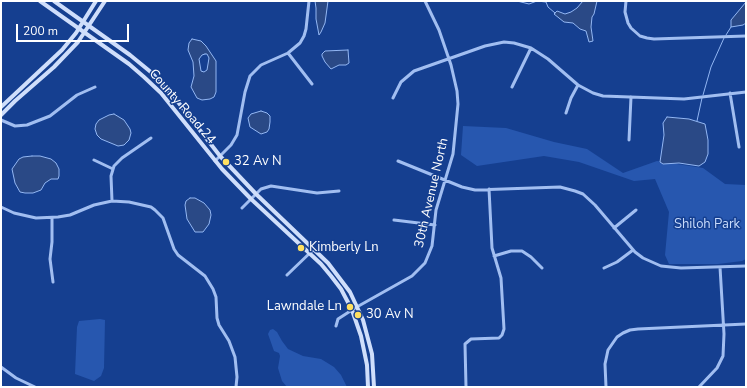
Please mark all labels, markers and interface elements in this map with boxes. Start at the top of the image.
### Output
scale bar [18,16,131,42]
text: 200 m [23,23,58,39]
street label: County Road 24 [145,66,219,148]
street label: 30th Avenue North [412,137,452,249]
place label: 32 Av N [234,154,282,170]
marker: 32 Av N [221,157,231,167]
park label: Shiloh Park [674,217,740,233]
place label: Kimberly Ln [309,240,379,256]
marker: Kimberly Ln [296,243,306,253]
place label: Lawndale Ln [267,299,342,315]
marker: Lawndale Ln [345,302,355,312]
place label: 30 Av N [366,307,414,323]
marker: 30 Av N [353,310,363,320]

